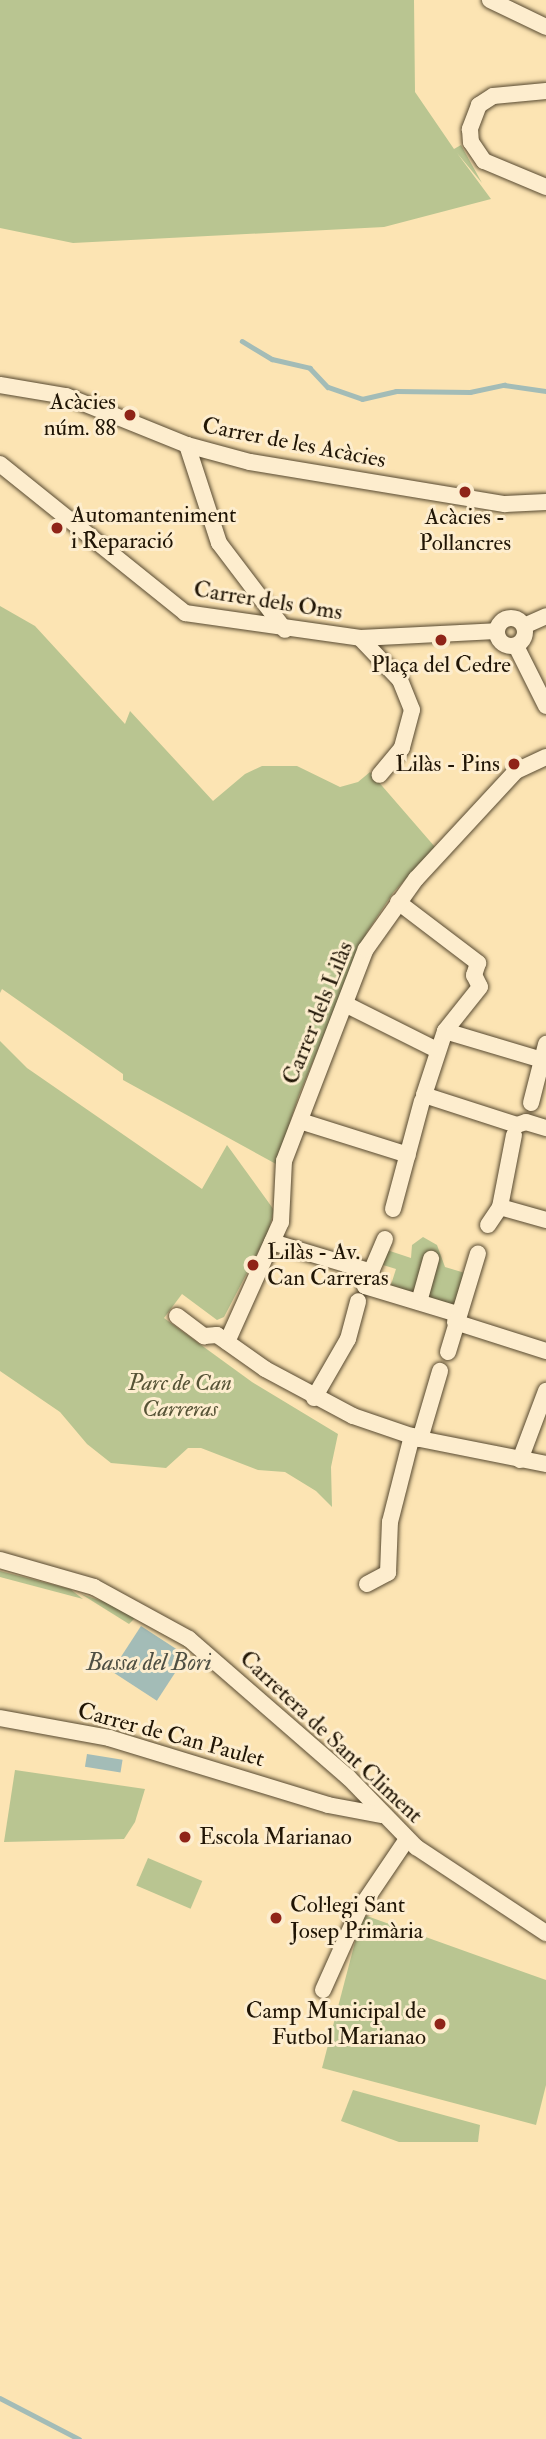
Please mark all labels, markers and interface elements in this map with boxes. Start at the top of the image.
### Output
place label: Acàcies núm. 88 [44,388,116,442]
marker: Acàcies núm. 88 [122,407,138,423]
street label: Carrer de les Acàcies [200,412,388,474]
marker: Acàcies - Pollancres [457,484,473,500]
place label: Automanteniment i Reparació [71,501,236,555]
place label: Acàcies - Pollancres [419,503,511,557]
marker: Automanteniment i Reparació [49,520,65,536]
street label: Carrer dels Oms [192,576,344,626]
marker: Plaça del Cedre [433,632,449,648]
place label: Plaça del Cedre [371,651,511,679]
place label: Lilàs - Pins [395,750,500,778]
marker: Lilàs - Pins [506,756,522,772]
street label: Carrer dels Lilàs [277,937,359,1089]
place label: Lilàs - Av. Can Carreras [267,1238,389,1292]
marker: Lilàs - Av. Can Carreras [245,1257,261,1273]
park label: Parc de Can Carreras [128,1369,232,1423]
street label: Carretera de Sant Climent [234,1645,428,1829]
water label: Bassa del Bori [86,1649,212,1677]
street label: Carrer de Can Paulet [75,1697,267,1773]
place label: Escola Marianao [199,1823,352,1851]
marker: Escola Marianao [177,1829,193,1845]
place label: Col·legi Sant Josep Primària [290,1891,423,1945]
marker: Col·legi Sant Josep Primària [268,1910,284,1926]
place label: Camp Municipal de Futbol Marianao [246,1997,426,2051]
marker: Camp Municipal de Futbol Marianao [432,2016,448,2032]

